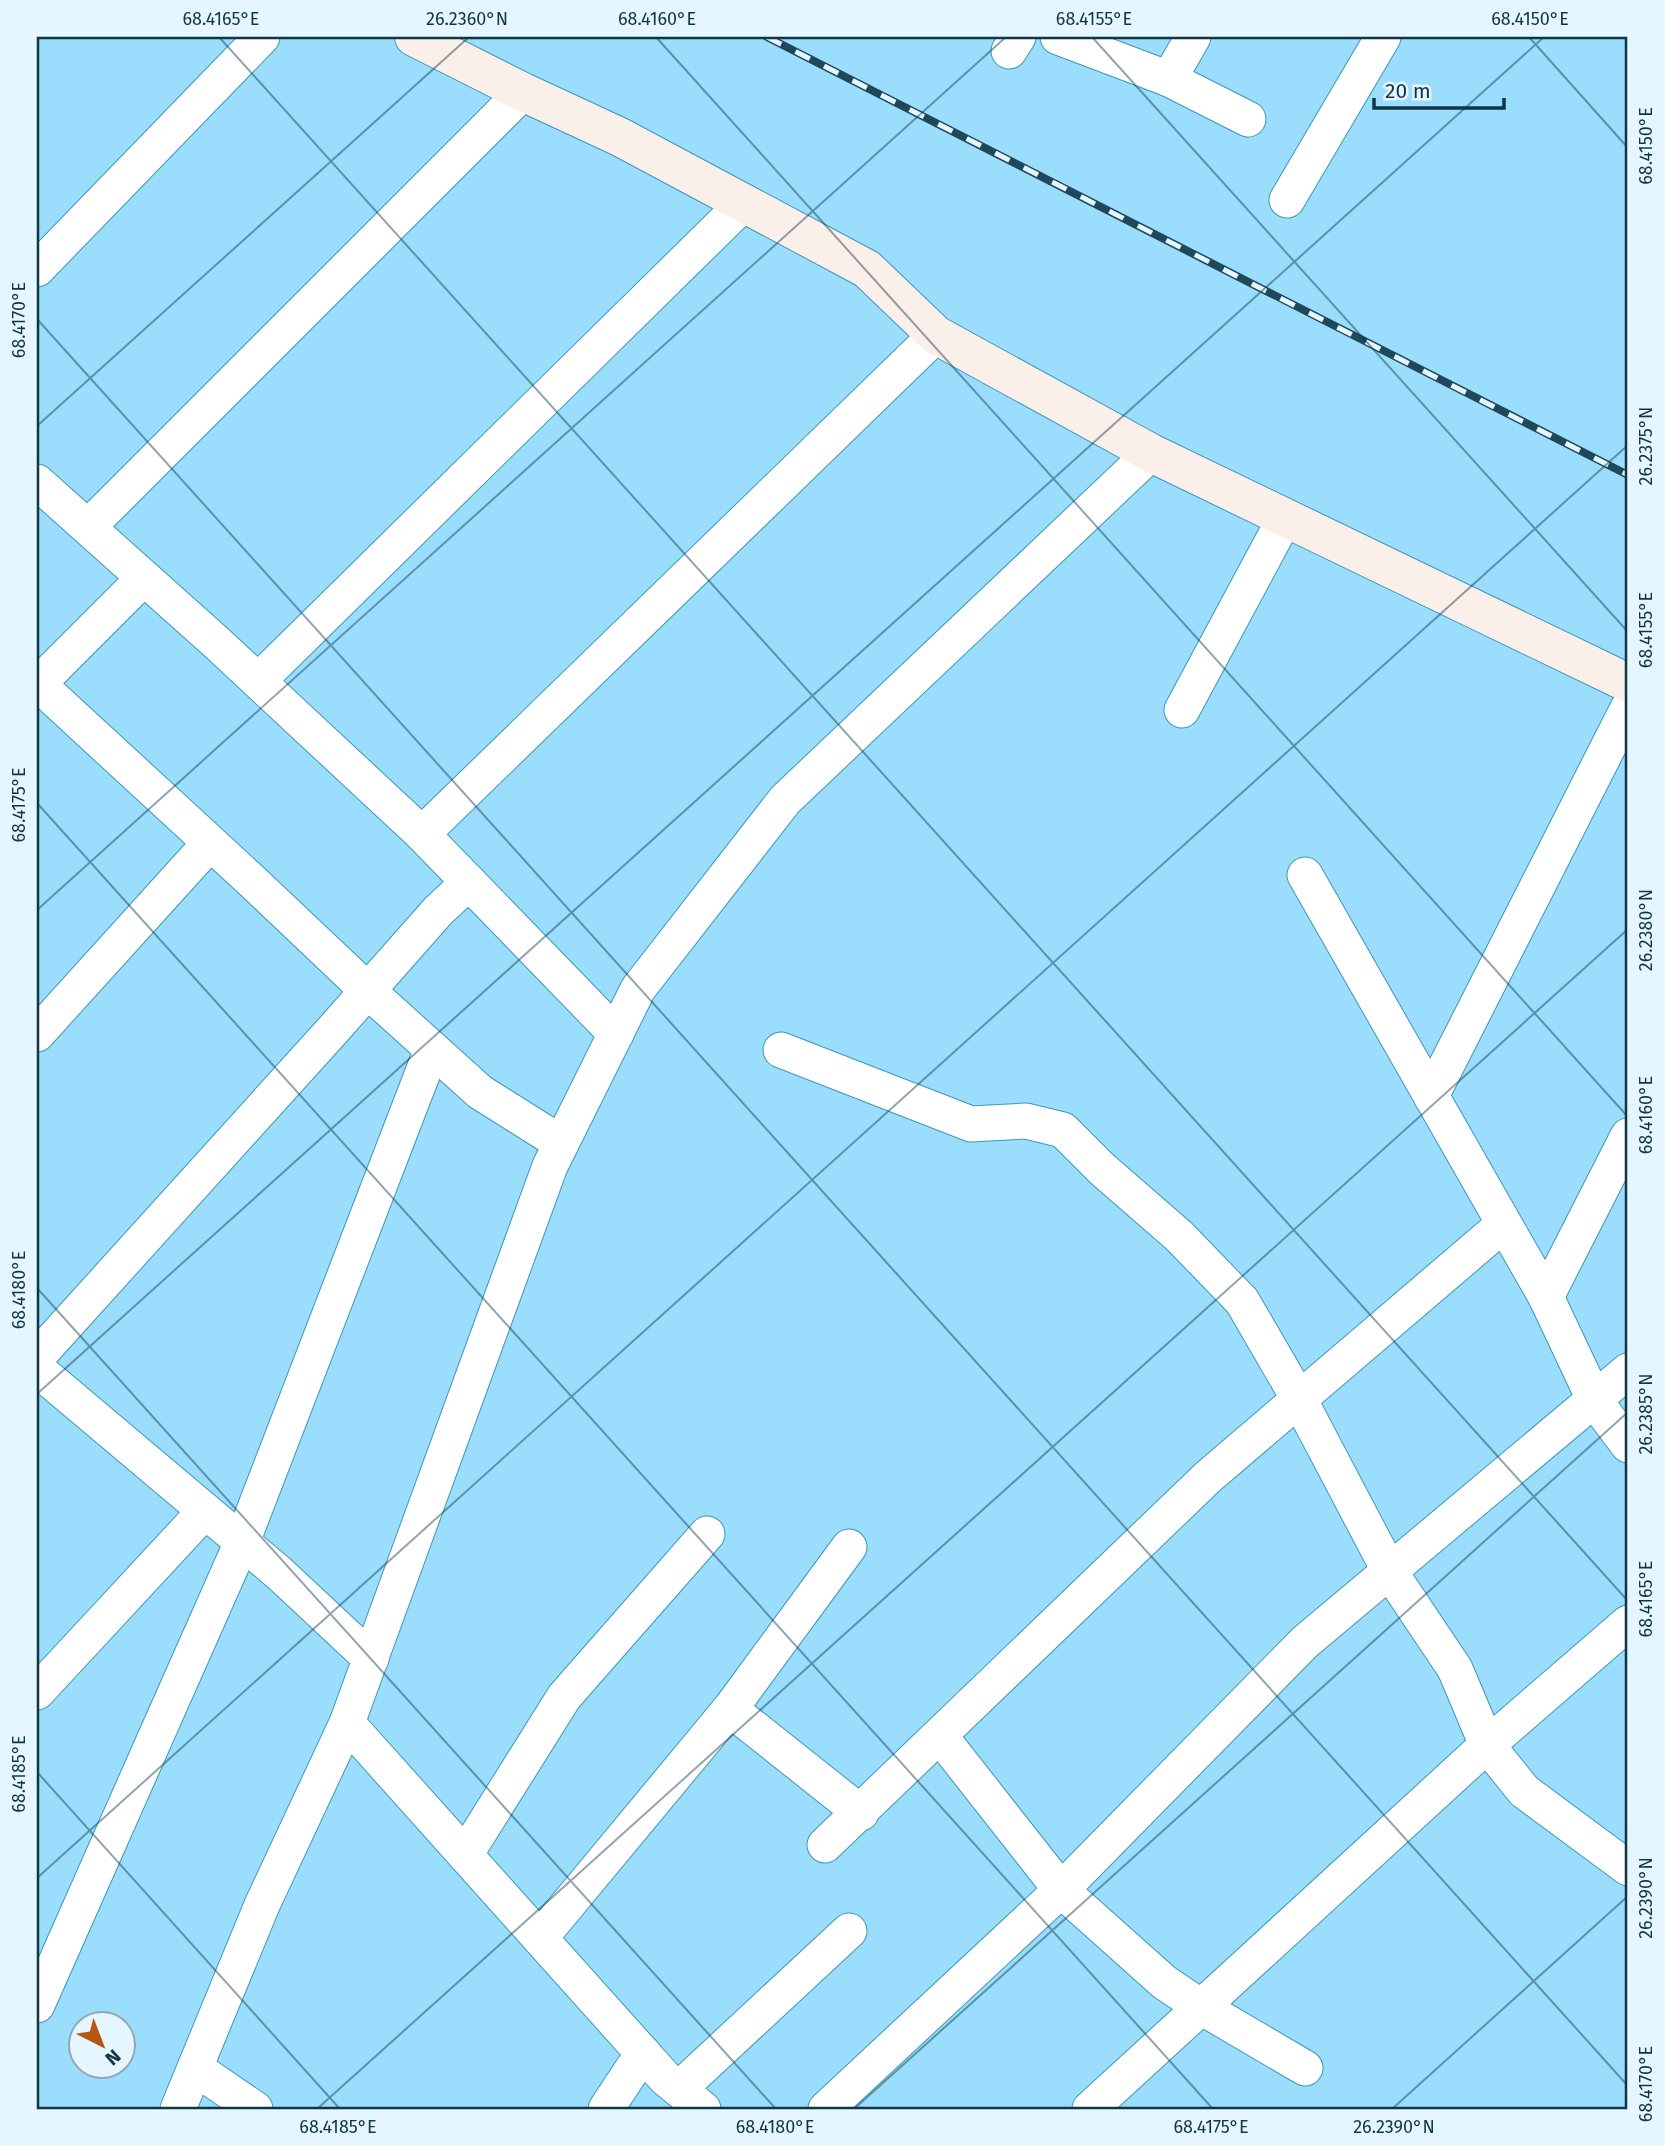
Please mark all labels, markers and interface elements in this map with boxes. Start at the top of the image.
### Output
text: 68.4165°E [183,8,259,30]
text: 26.2360°N [426,8,508,30]
text: 68.4160°E [618,8,696,30]
text: 68.4155°E [1056,8,1132,30]
text: 68.4150°E [1491,8,1569,30]
scale bar [1374,66,1504,110]
text: 20 m [1385,78,1431,104]
text: 68.4150°E [1635,107,1657,185]
text: 68.4170°E [8,282,30,358]
text: 26.2375°N [1635,407,1657,485]
text: 68.4155°E [1635,592,1657,668]
text: 68.4175°E [8,767,30,843]
text: 26.2380°N [1635,889,1657,971]
text: 68.4160°E [1635,1076,1657,1154]
text: 68.4180°E [8,1251,30,1329]
text: 26.2385°N [1635,1373,1657,1455]
text: 68.4165°E [1635,1561,1657,1637]
text: 68.4185°E [8,1735,30,1813]
text: 26.2390°N [1635,1857,1657,1939]
north arrow [66,2010,136,2080]
text: N [101,2044,125,2070]
text: 68.4170°E [1635,2046,1657,2122]
text: 68.4185°E [299,2116,377,2138]
text: 68.4180°E [736,2116,814,2138]
text: 68.4175°E [1173,2116,1249,2138]
text: 26.2390°N [1353,2116,1435,2138]

